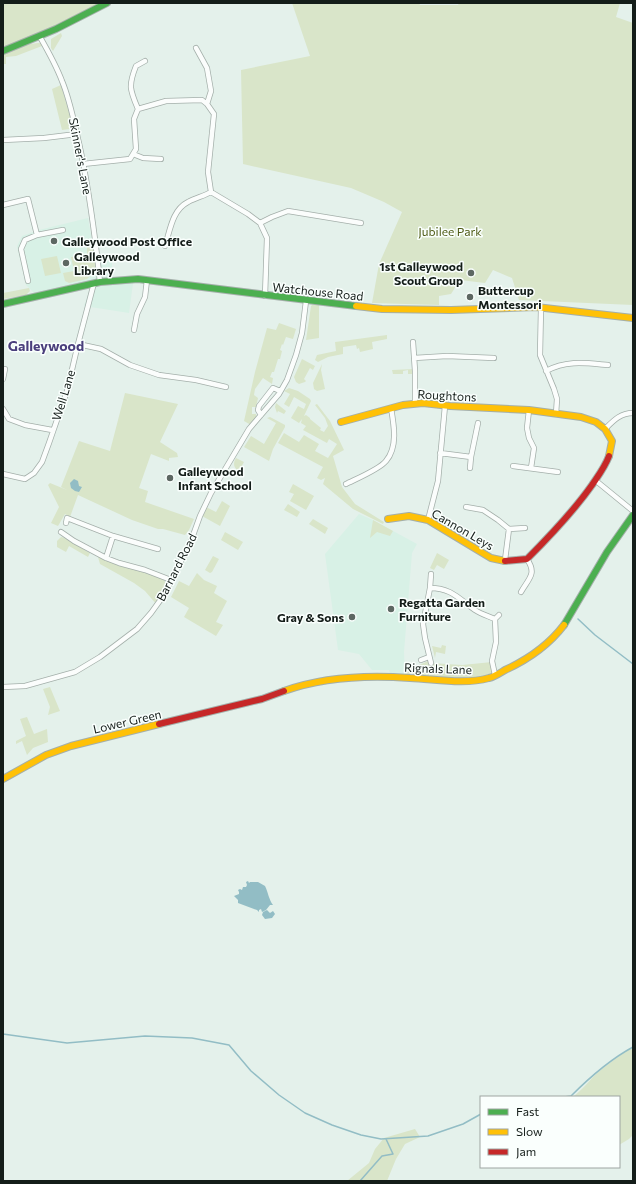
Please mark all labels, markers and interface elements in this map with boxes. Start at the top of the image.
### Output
street label: Skinner's Lane [67,116,95,196]
park label: Jubilee Park [418,224,482,239]
place label: Galleywood Post Office [62,234,192,248]
marker: Galleywood Post Office [49,236,59,246]
place label: Galleywood Library [74,249,139,277]
marker: Galleywood Library [61,258,71,268]
place label: 1st Galleywood Scout Group [379,259,463,287]
marker: 1st Galleywood Scout Group [466,268,476,278]
street label: Watchouse Road [272,279,364,303]
place label: Buttercup Montessori [478,283,542,311]
marker: Buttercup Montessori [465,292,475,302]
district label: Galleywood [8,337,84,354]
street label: Well Lane [49,368,77,422]
street label: Roughtons [417,386,477,404]
place label: Galleywood Infant School [178,464,252,492]
marker: Galleywood Infant School [165,473,175,483]
street label: Cannon Leys [430,506,496,552]
street label: Barnard Road [153,531,199,603]
place label: Regatta Garden Furniture [399,595,485,623]
marker: Regatta Garden Furniture [386,604,396,614]
place label: Gray & Sons [277,610,344,624]
marker: Gray & Sons [347,612,357,622]
street label: Rignals Lane [404,660,472,676]
street label: Lower Green [92,706,162,736]
legend [480,1096,620,1168]
text: Fast [516,1104,539,1118]
text: Slow [516,1124,543,1138]
text: Jam [516,1144,536,1159]

